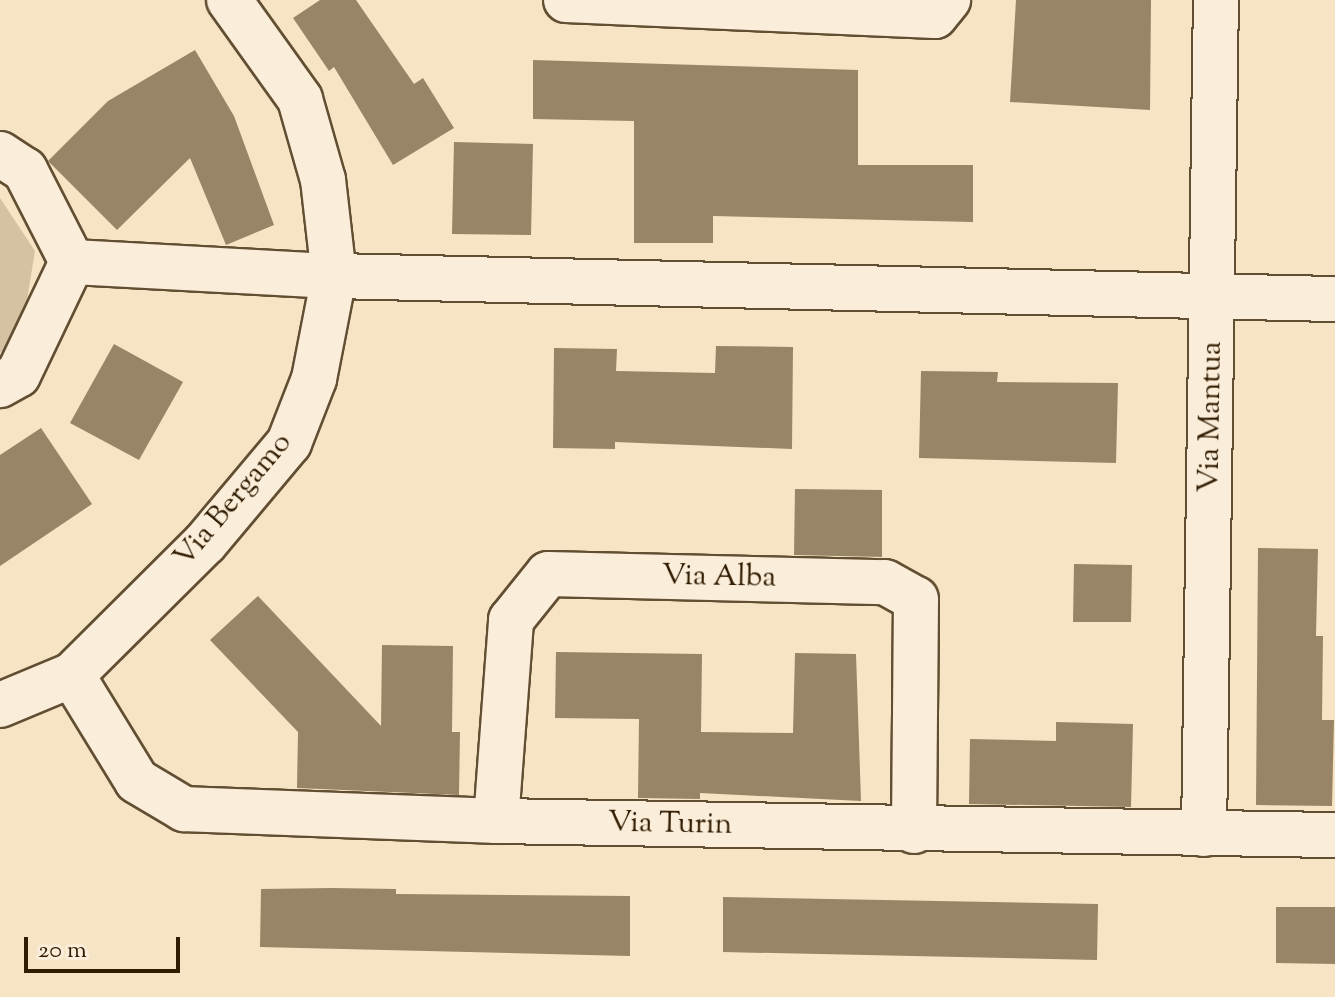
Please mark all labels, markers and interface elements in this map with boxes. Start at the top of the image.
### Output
street label: Via Mantua [1193,341,1231,493]
street label: Via Bergamo [167,426,301,576]
street label: Via Alba [662,559,776,597]
street label: Via Turin [607,806,733,844]
scale bar [28,921,184,971]
text: 20 m [38,934,87,968]

